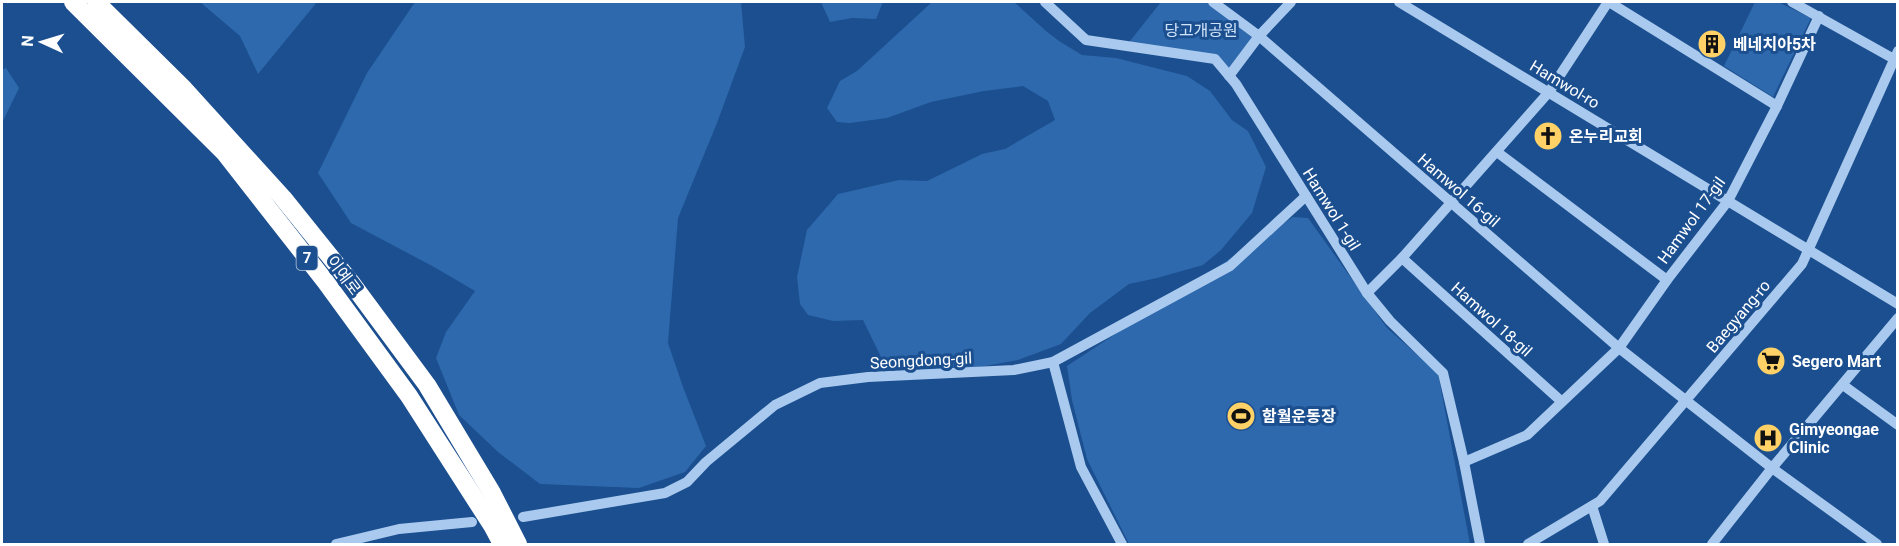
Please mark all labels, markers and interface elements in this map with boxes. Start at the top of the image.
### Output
north arrow [12,12,72,72]
park label: 당고개공원 [1164,21,1238,40]
building icon: 베네치아5차 [1696,28,1728,60]
text: N [18,35,37,47]
place label: 베네치아5차 [1733,35,1816,54]
street label: Hamwol-ro [1526,56,1603,113]
church icon: 온누리교회 [1532,120,1564,152]
place label: 온누리교회 [1569,127,1643,146]
street label: Hamwol 16-gil [1414,150,1504,231]
street label: Hamwol 1-gil [1299,165,1364,254]
street label: Hamwol 17-gil [1654,173,1729,267]
road number: 7 [296,246,318,270]
street label: 이예로 [323,252,365,299]
street label: Baegyang-ro [1703,276,1774,356]
street label: Hamwol 18-gil [1447,278,1536,361]
supermarket icon: Segero Mart [1755,345,1787,377]
street label: Seongdong-gil [870,348,973,373]
place label: Segero Mart [1792,352,1882,371]
sports icon: 함월운동장 [1225,400,1257,432]
place label: 함월운동장 [1262,407,1336,426]
place label: Gimyeongae Clinic [1789,420,1879,457]
hospital icon: Gimyeongae Clinic [1752,422,1784,454]

